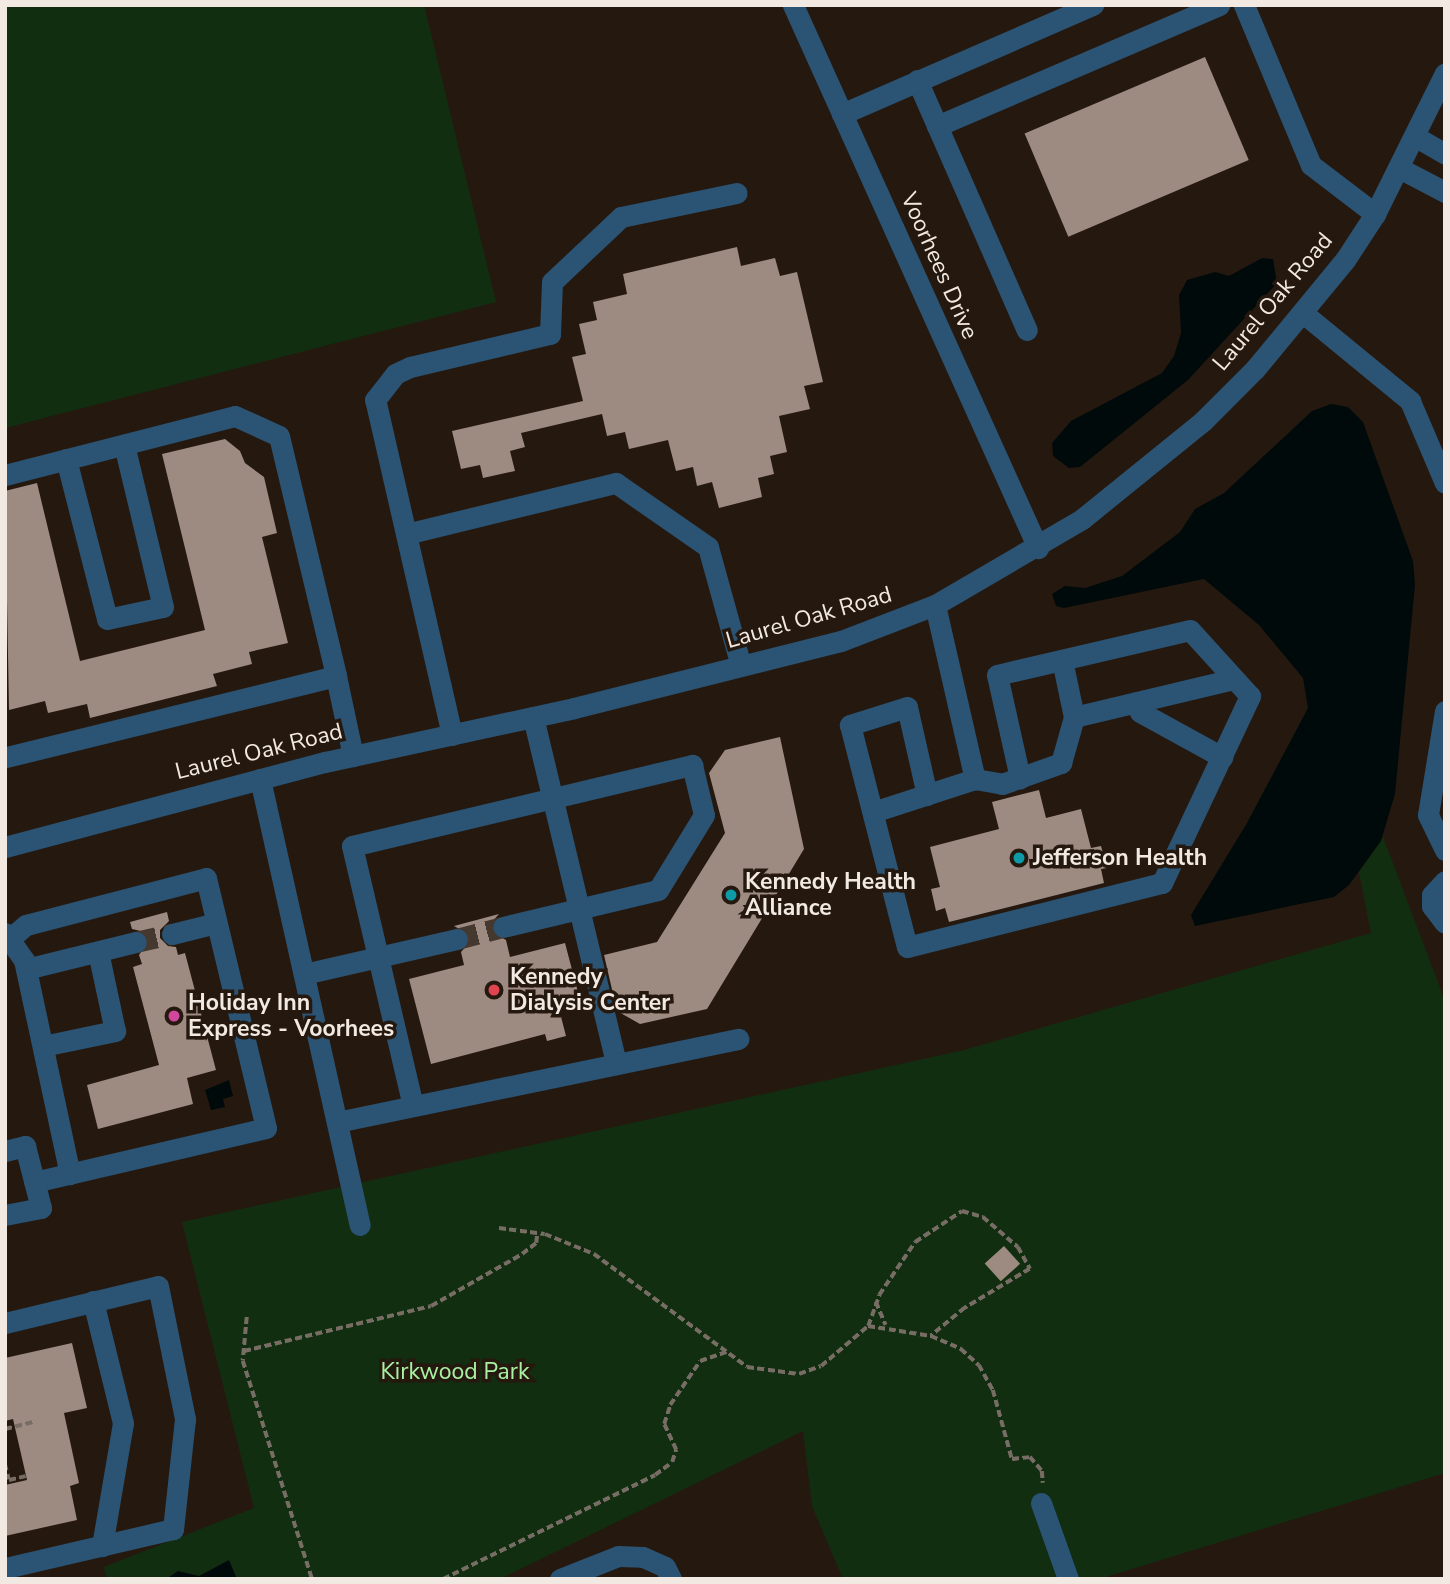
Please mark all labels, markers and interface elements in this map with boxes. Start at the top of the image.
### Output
street label: Voorhees Drive [894,189,984,343]
street label: Laurel Oak Road [1207,227,1339,377]
street label: Laurel Oak Road [723,581,895,655]
street label: Laurel Oak Road [173,718,345,786]
place label: Jefferson Health [1033,844,1207,872]
marker: Jefferson Health [1011,850,1027,866]
place label: Kennedy Health Alliance [745,868,916,922]
marker: Kennedy Health Alliance [723,887,739,903]
place label: Kennedy Dialysis Center [510,963,670,1017]
marker: Kennedy Dialysis Center [484,980,504,1000]
place label: Holiday Inn Express - Voorhees [188,989,394,1043]
marker: Holiday Inn Express - Voorhees [166,1008,182,1024]
park label: Kirkwood Park [380,1358,530,1386]

